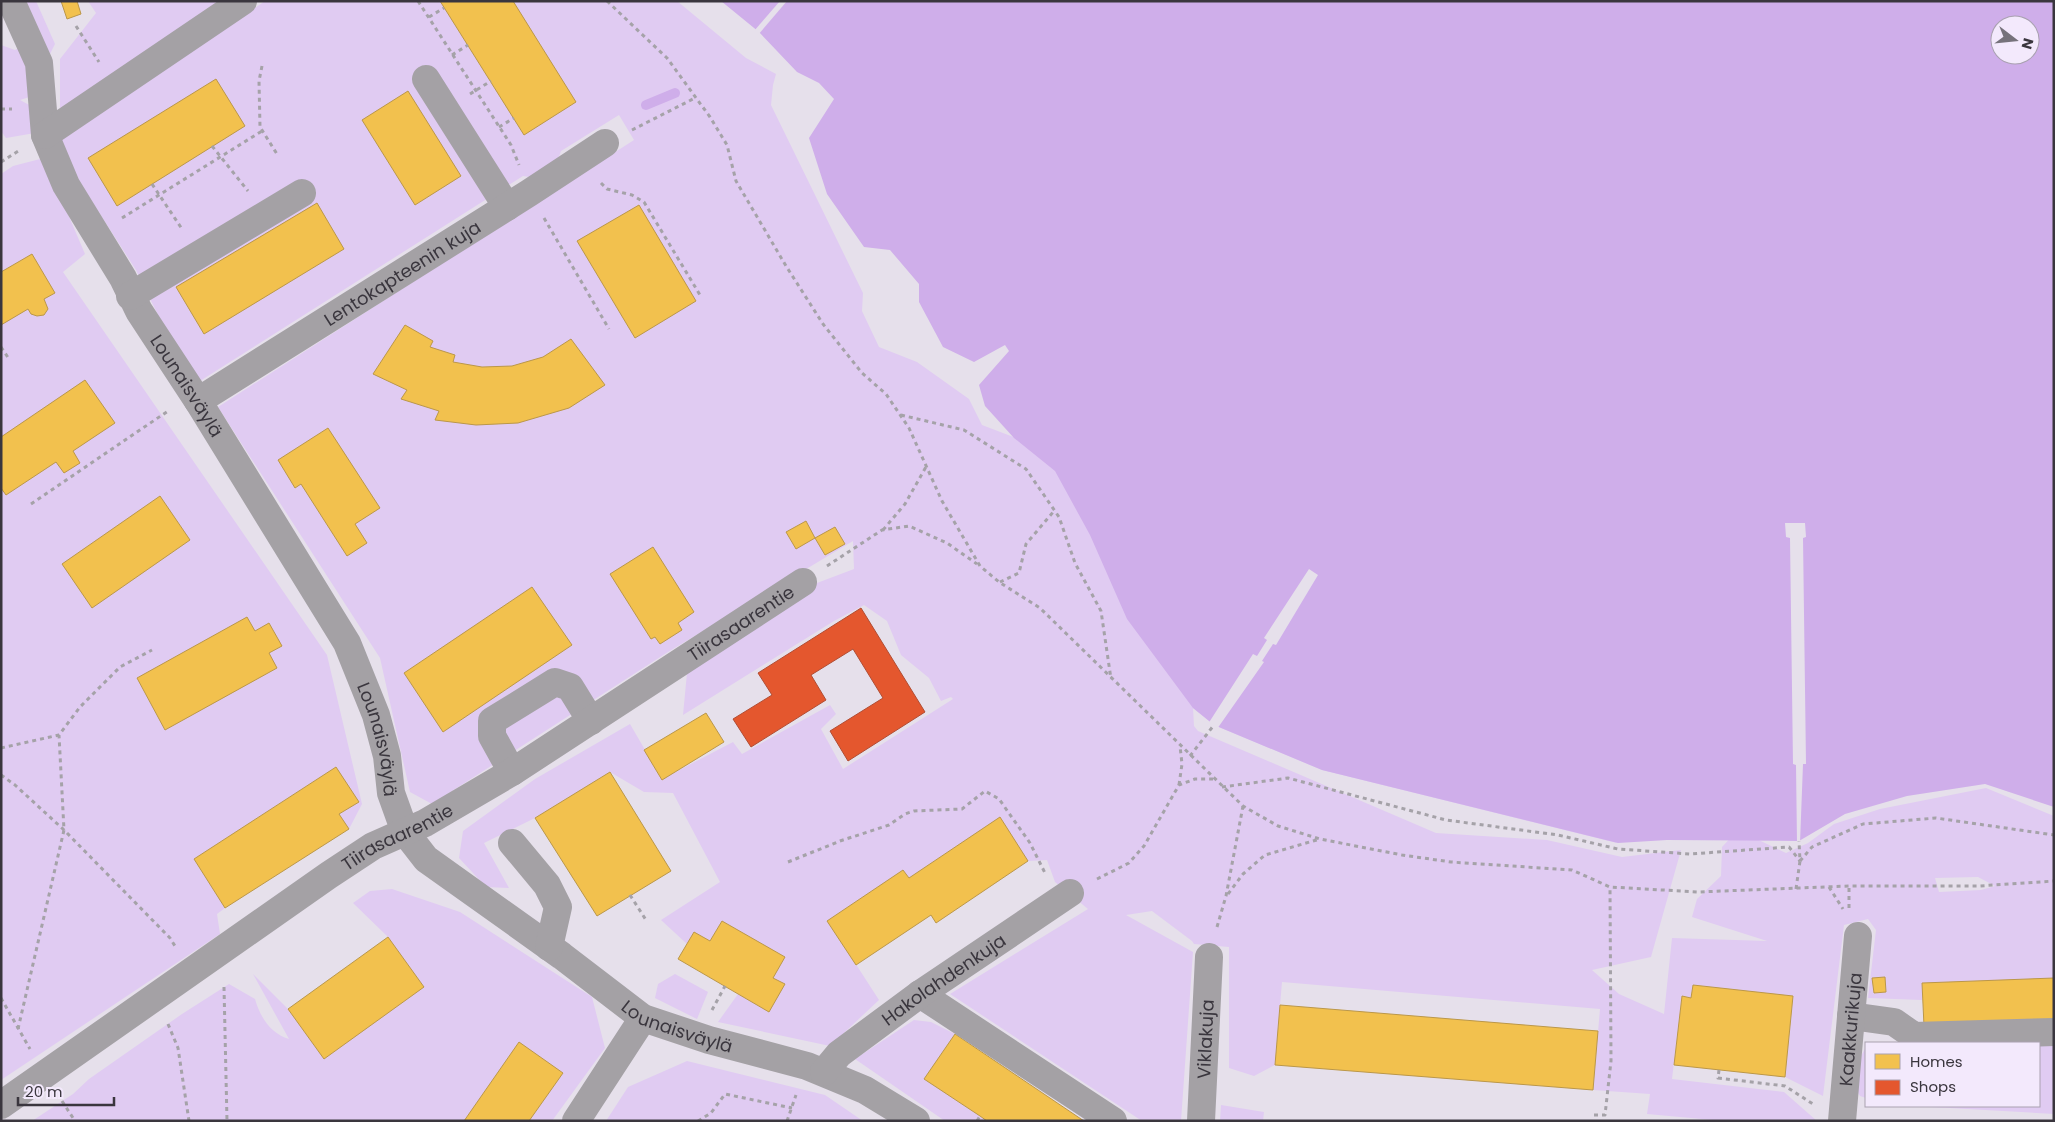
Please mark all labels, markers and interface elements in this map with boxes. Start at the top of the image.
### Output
north arrow [1990,15,2040,65]
text: N [2016,36,2039,51]
street label: Lentokapteenin kuja [319,214,485,331]
street label: Lounaisväylä [145,329,230,441]
street label: Tiirasaarentie [682,579,799,667]
street label: Lounaisväylä [352,678,404,798]
street label: Tiirasaarentie [336,797,457,876]
street label: Hakolahdenkuja [876,927,1011,1031]
street label: Kaakkurikuja [1833,972,1867,1087]
street label: Lounaisväylä [617,994,735,1058]
street label: Viklakuja [1191,999,1219,1080]
legend [1865,1042,2040,1107]
text: Homes [1910,1051,1963,1072]
scale bar [18,1074,114,1106]
text: Shops [1910,1076,1956,1097]
text: 20 m [25,1081,63,1102]

